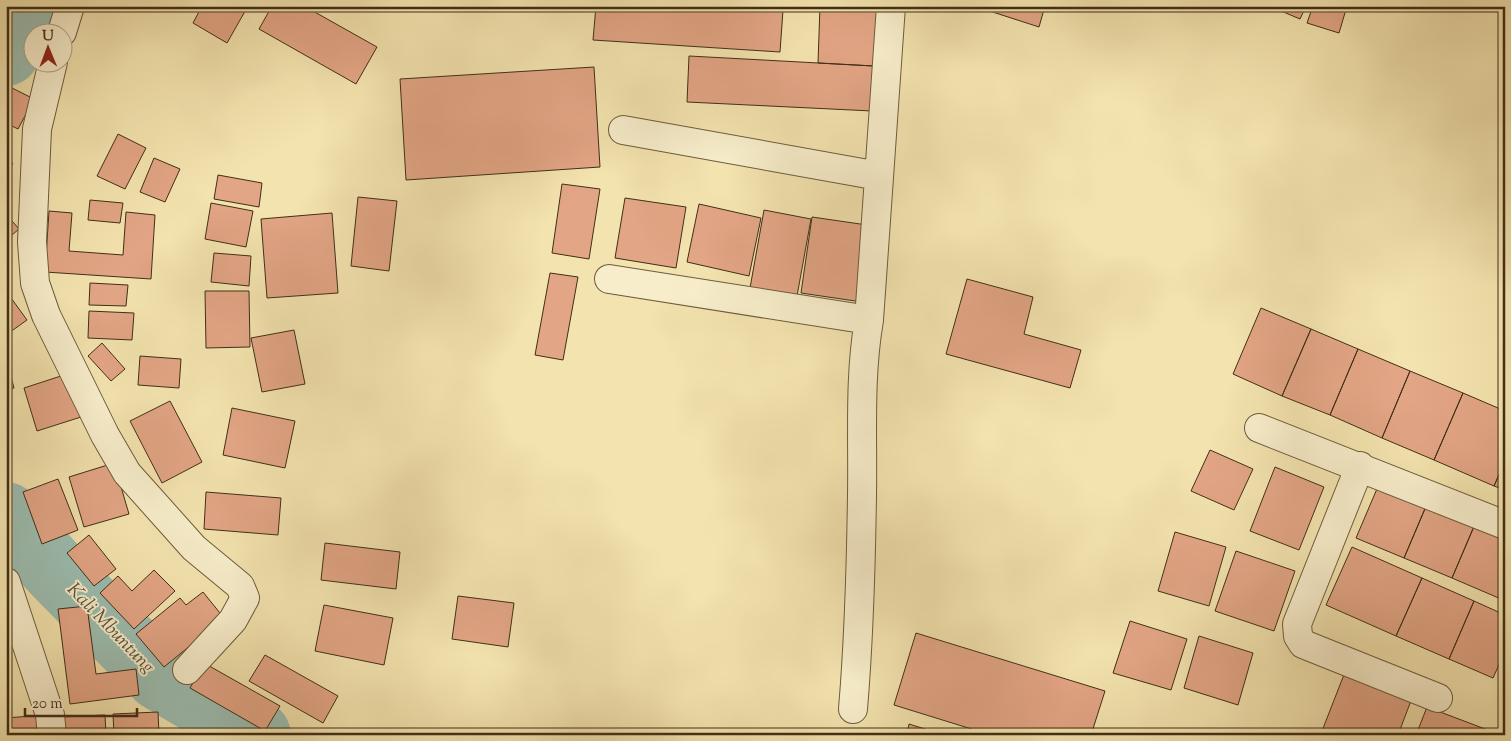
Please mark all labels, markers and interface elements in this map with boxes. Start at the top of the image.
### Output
north arrow [22,22,72,72]
text: U [42,27,54,47]
water label: Kali Mbuntung [60,577,161,680]
scale bar [25,686,138,718]
text: 20 m [32,694,63,715]

